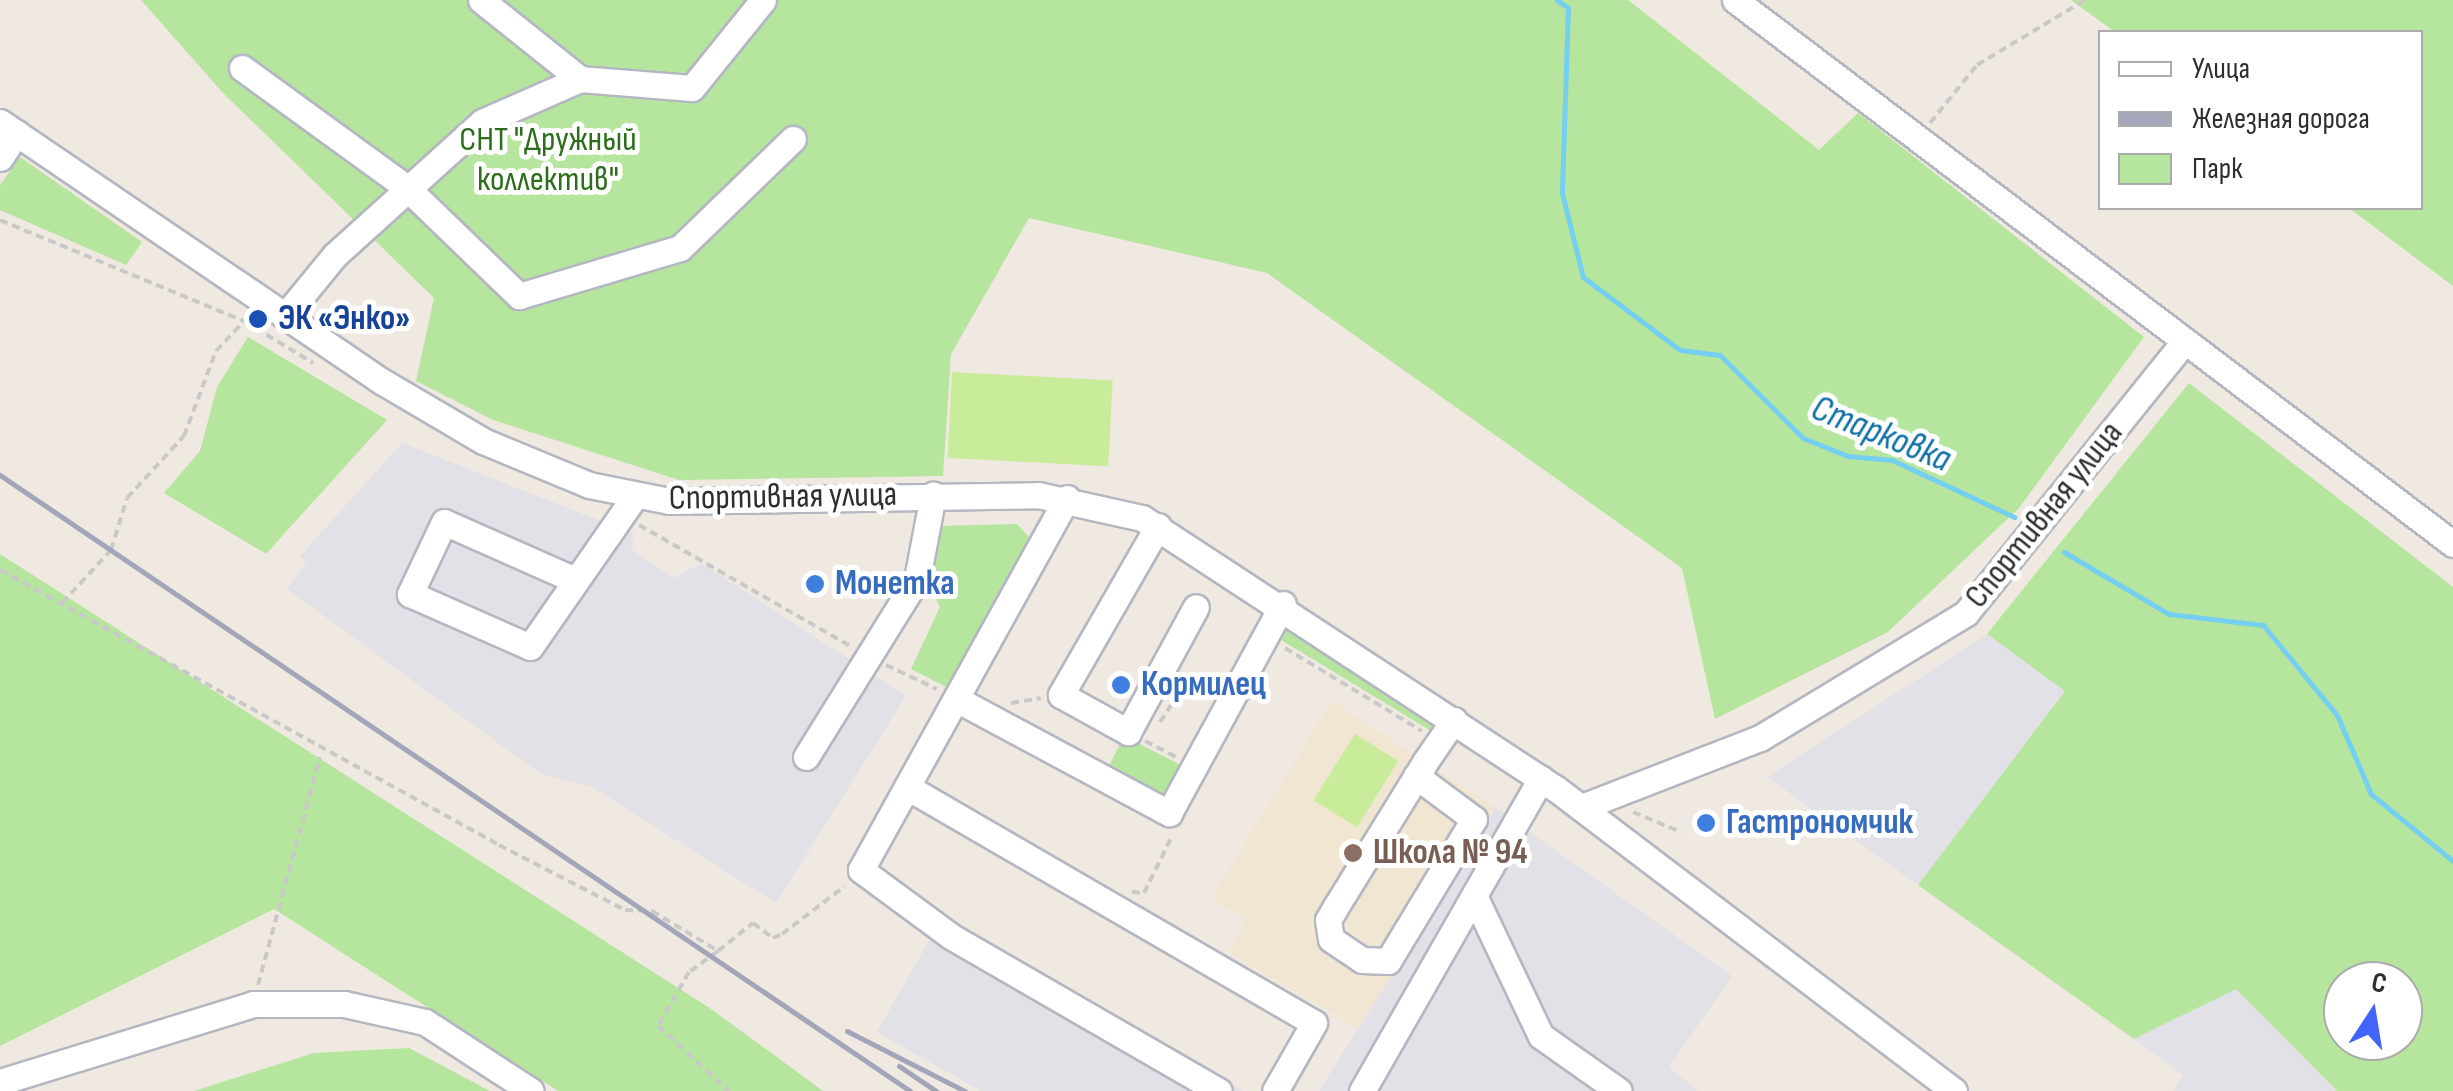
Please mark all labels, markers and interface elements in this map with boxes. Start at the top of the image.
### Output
legend [2098,30,2423,210]
text: Улица [2192,51,2250,87]
text: Железная дорога [2192,101,2370,137]
park label: СНТ "Дружный коллектив" [459,119,637,201]
text: Парк [2192,151,2243,187]
place label: ЭК «Энко» [278,298,410,340]
marker: ЭК «Энко» [247,308,269,330]
water label: Старковка [1805,385,1957,483]
street label: Спортивная улица [1956,413,2132,617]
street label: Спортивная улица [669,474,897,520]
place label: Монетка [835,563,955,605]
marker: Монетка [804,573,826,595]
place label: Кормилец [1141,664,1266,706]
marker: Кормилец [1110,674,1132,696]
place label: Гастрономчик [1726,802,1913,844]
marker: Гастрономчик [1695,812,1717,834]
place label: Школа № 94 [1373,832,1528,874]
marker: Школа № 94 [1342,842,1364,864]
north arrow [2323,961,2423,1061]
text: С [2368,965,2389,1001]

